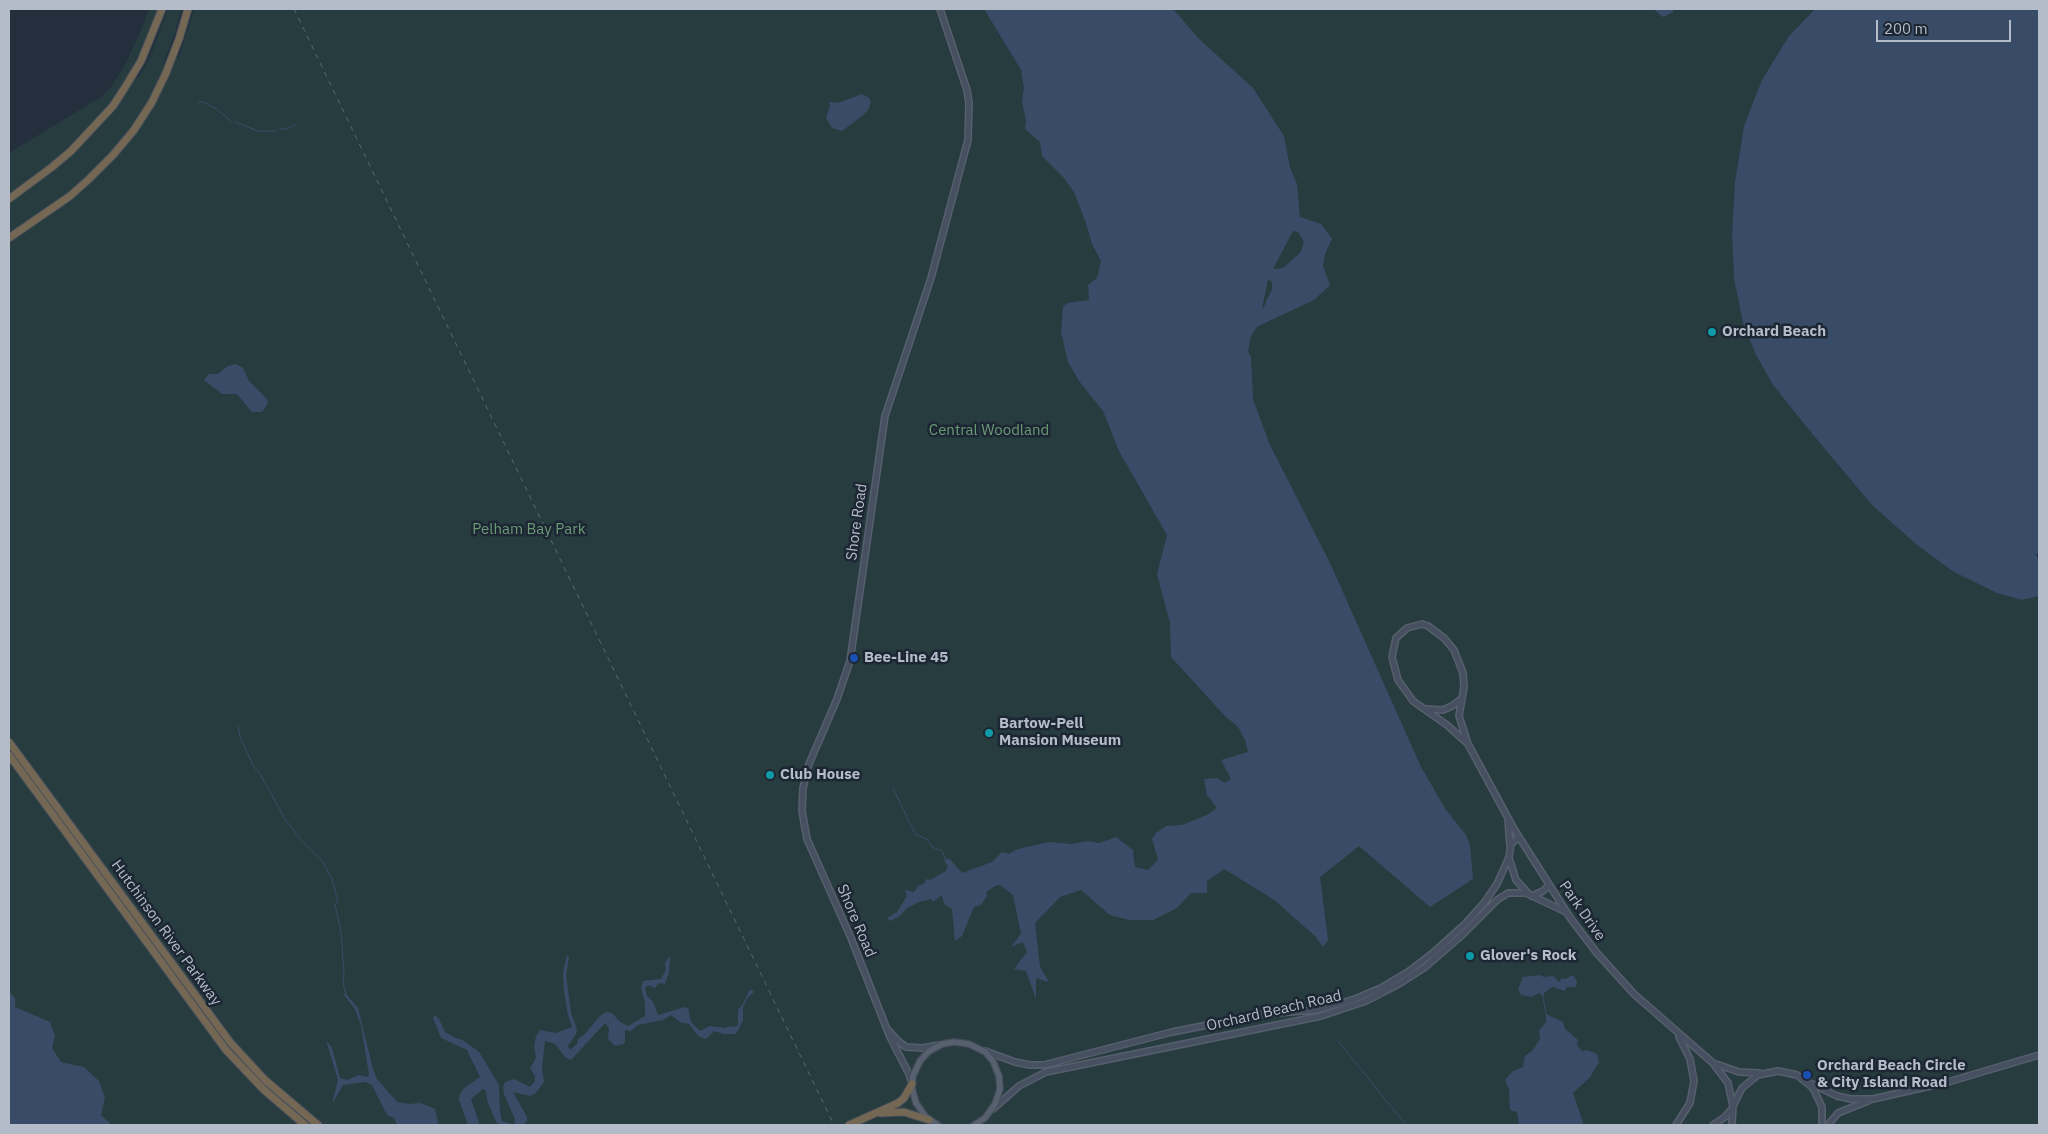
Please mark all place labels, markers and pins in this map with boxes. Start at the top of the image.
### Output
place label: Orchard Beach [1722,323,1826,341]
marker: Orchard Beach [1706,326,1718,338]
place label: Bee-Line 45 [864,649,948,667]
marker: Bee-Line 45 [848,652,860,664]
place label: Bartow-Pell Mansion Museum [999,715,1121,750]
marker: Bartow-Pell Mansion Museum [983,727,995,739]
place label: Club House [780,766,860,784]
marker: Club House [764,769,776,781]
place label: Glover's Rock [1480,947,1576,965]
marker: Glover's Rock [1464,950,1476,962]
place label: Orchard Beach Circle & City Island Road [1817,1057,1966,1092]
marker: Orchard Beach Circle & City Island Road [1801,1069,1813,1081]

